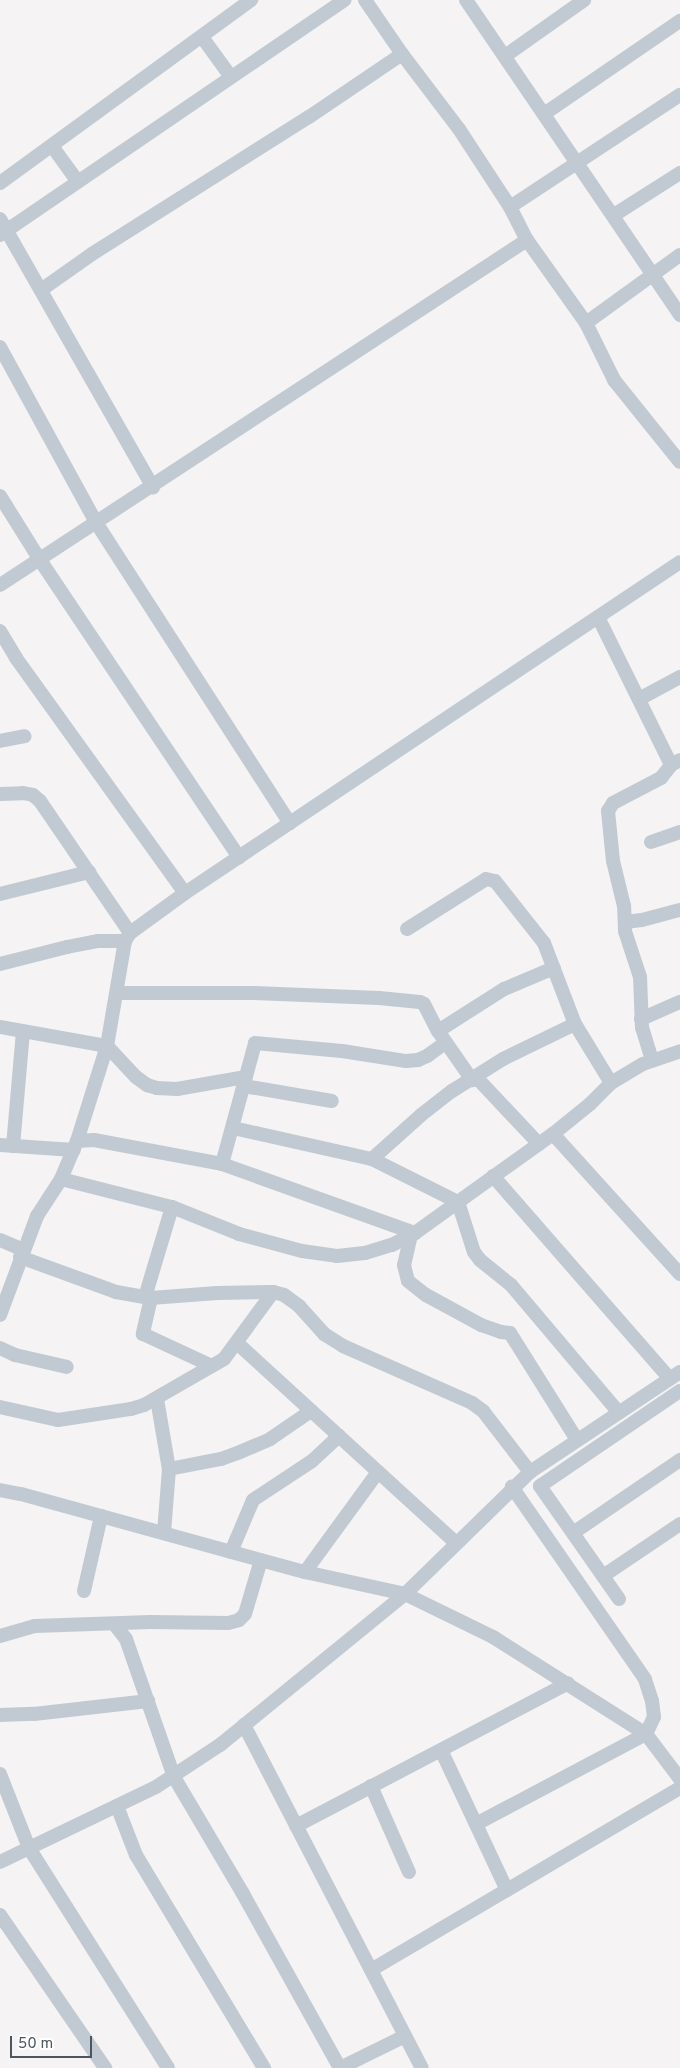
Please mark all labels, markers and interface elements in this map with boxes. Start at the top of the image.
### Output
scale bar [12,2026,95,2058]
text: 50 m [18,2035,53,2054]

